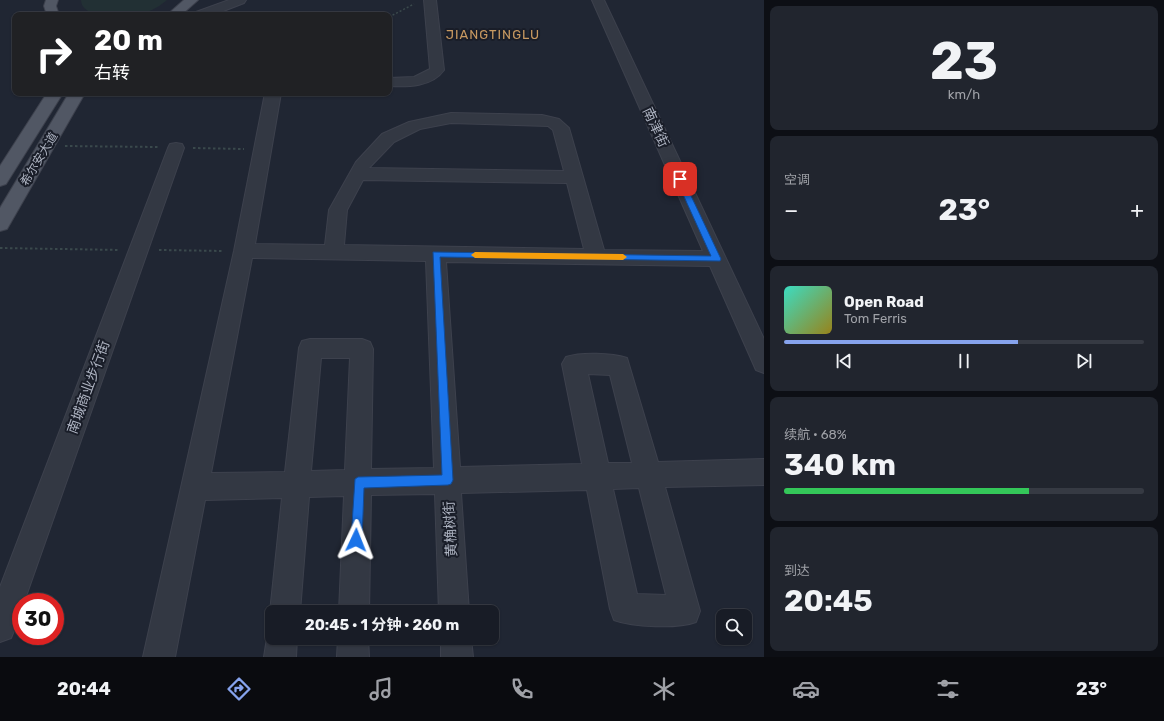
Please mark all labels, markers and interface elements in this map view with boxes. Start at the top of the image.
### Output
text: 20 m [94,24,163,57]
district label: JIANGTINGLU [446,27,540,42]
icon: right [28,28,80,80]
text: 23 [930,30,998,92]
text: 右转 [94,62,130,84]
text: km/h [948,87,980,102]
street label: 南津街 [639,105,672,150]
street label: 希尔安大道 [18,130,60,188]
pin [663,162,697,196]
icon: arrive [669,168,691,190]
text: 空调 [784,172,810,187]
text: 23° [938,192,990,228]
text: − [784,197,798,224]
text: + [1130,197,1144,224]
text: Open Road [844,293,924,311]
text: Tom Ferris [844,311,907,326]
street label: 南城商业步行街 [64,338,113,436]
icon: previous [833,350,855,372]
icon: pause [953,350,975,372]
icon: next [1073,350,1095,372]
text: 续航 · 68% [784,427,847,442]
text: 340 km [784,447,896,483]
street label: 黄桷树街 [441,501,460,557]
position arrow [335,519,377,561]
text: 到达 [784,563,810,578]
text: 20:45 [784,583,873,619]
speed limit sign: 30 [12,593,64,645]
map controls [716,609,752,645]
button: search [716,609,752,645]
text: 20:45 · 1 分钟 · 260 m [305,616,459,634]
icon: directions [225,675,253,703]
icon: music [367,675,395,703]
icon: phone [508,675,536,703]
icon: climate [650,675,678,703]
icon: car [792,675,820,703]
icon: filters [934,675,962,703]
text: 20:44 [57,678,111,700]
text: 23° [1076,678,1107,700]

